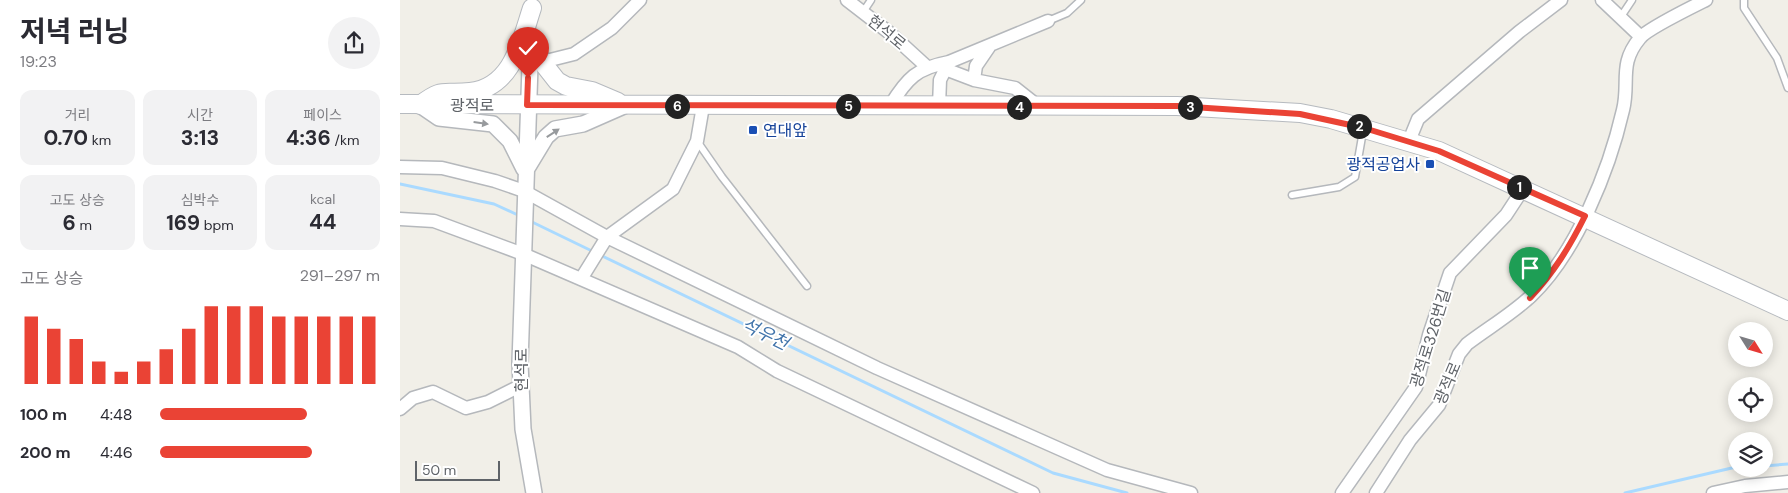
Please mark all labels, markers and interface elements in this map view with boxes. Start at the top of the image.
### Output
street label: 현석로 [863,10,911,55]
text: 저녁 러닝 [20,13,130,50]
button: share [328,17,380,69]
pin [507,27,549,78]
icon: check [514,34,542,62]
text: 19:23 [20,51,57,72]
pin: 6 [664,94,690,118]
pin: 5 [836,94,860,118]
pin: 4 [1006,94,1032,120]
pin: 3 [1178,94,1202,120]
street label: 광적로 [450,95,494,116]
text: 6 [673,97,682,115]
text: 5 [844,97,853,115]
text: 4 [1015,98,1024,116]
text: 3 [1186,98,1195,116]
text: 거리 [64,106,90,124]
text: 시간 [187,106,213,124]
text: 페이스 [303,106,342,124]
pin: 2 [1346,114,1372,138]
text: 2 [1355,117,1364,135]
one-way arrow [474,119,490,127]
place label: 연대앞 [763,120,807,141]
text: 0.70 [43,124,88,152]
text: 3:13 [181,124,219,152]
text: 4:36 [286,124,331,152]
marker: 연대앞 [747,124,759,136]
one-way arrow [546,128,560,138]
text: km [88,131,111,149]
text: /km [331,131,360,149]
place label: 광적공업사 [1346,154,1420,175]
marker: 광적공업사 [1424,158,1436,170]
pin: 1 [1506,174,1532,200]
text: 1 [1517,178,1522,196]
text: kcal [310,190,335,208]
text: 고도 상승 [50,191,105,209]
text: 심박수 [181,191,219,209]
text: 44 [309,208,336,236]
text: 6 [63,209,76,237]
text: 169 [166,209,200,237]
text: m [76,216,92,234]
text: bpm [200,216,234,234]
pin [1509,247,1551,298]
icon: arrive [1516,254,1544,282]
text: 291–297 m [300,265,380,286]
text: 고도 상승 [20,268,83,289]
street label: 광적로326번길 [1406,286,1454,390]
water label: 석우천 [737,312,795,357]
north arrow [1728,322,1772,368]
map controls [1728,322,1773,477]
street label: 현석로 [511,348,532,392]
street label: 광적로 [1430,359,1464,407]
button: locate [1728,377,1773,422]
text: 100 m [20,404,67,425]
text: 4:48 [100,404,132,425]
button: layers [1728,432,1773,477]
text: 200 m [20,442,71,463]
text: 4:46 [100,442,133,463]
scale bar [415,458,500,481]
text: 50 m [422,461,456,479]

